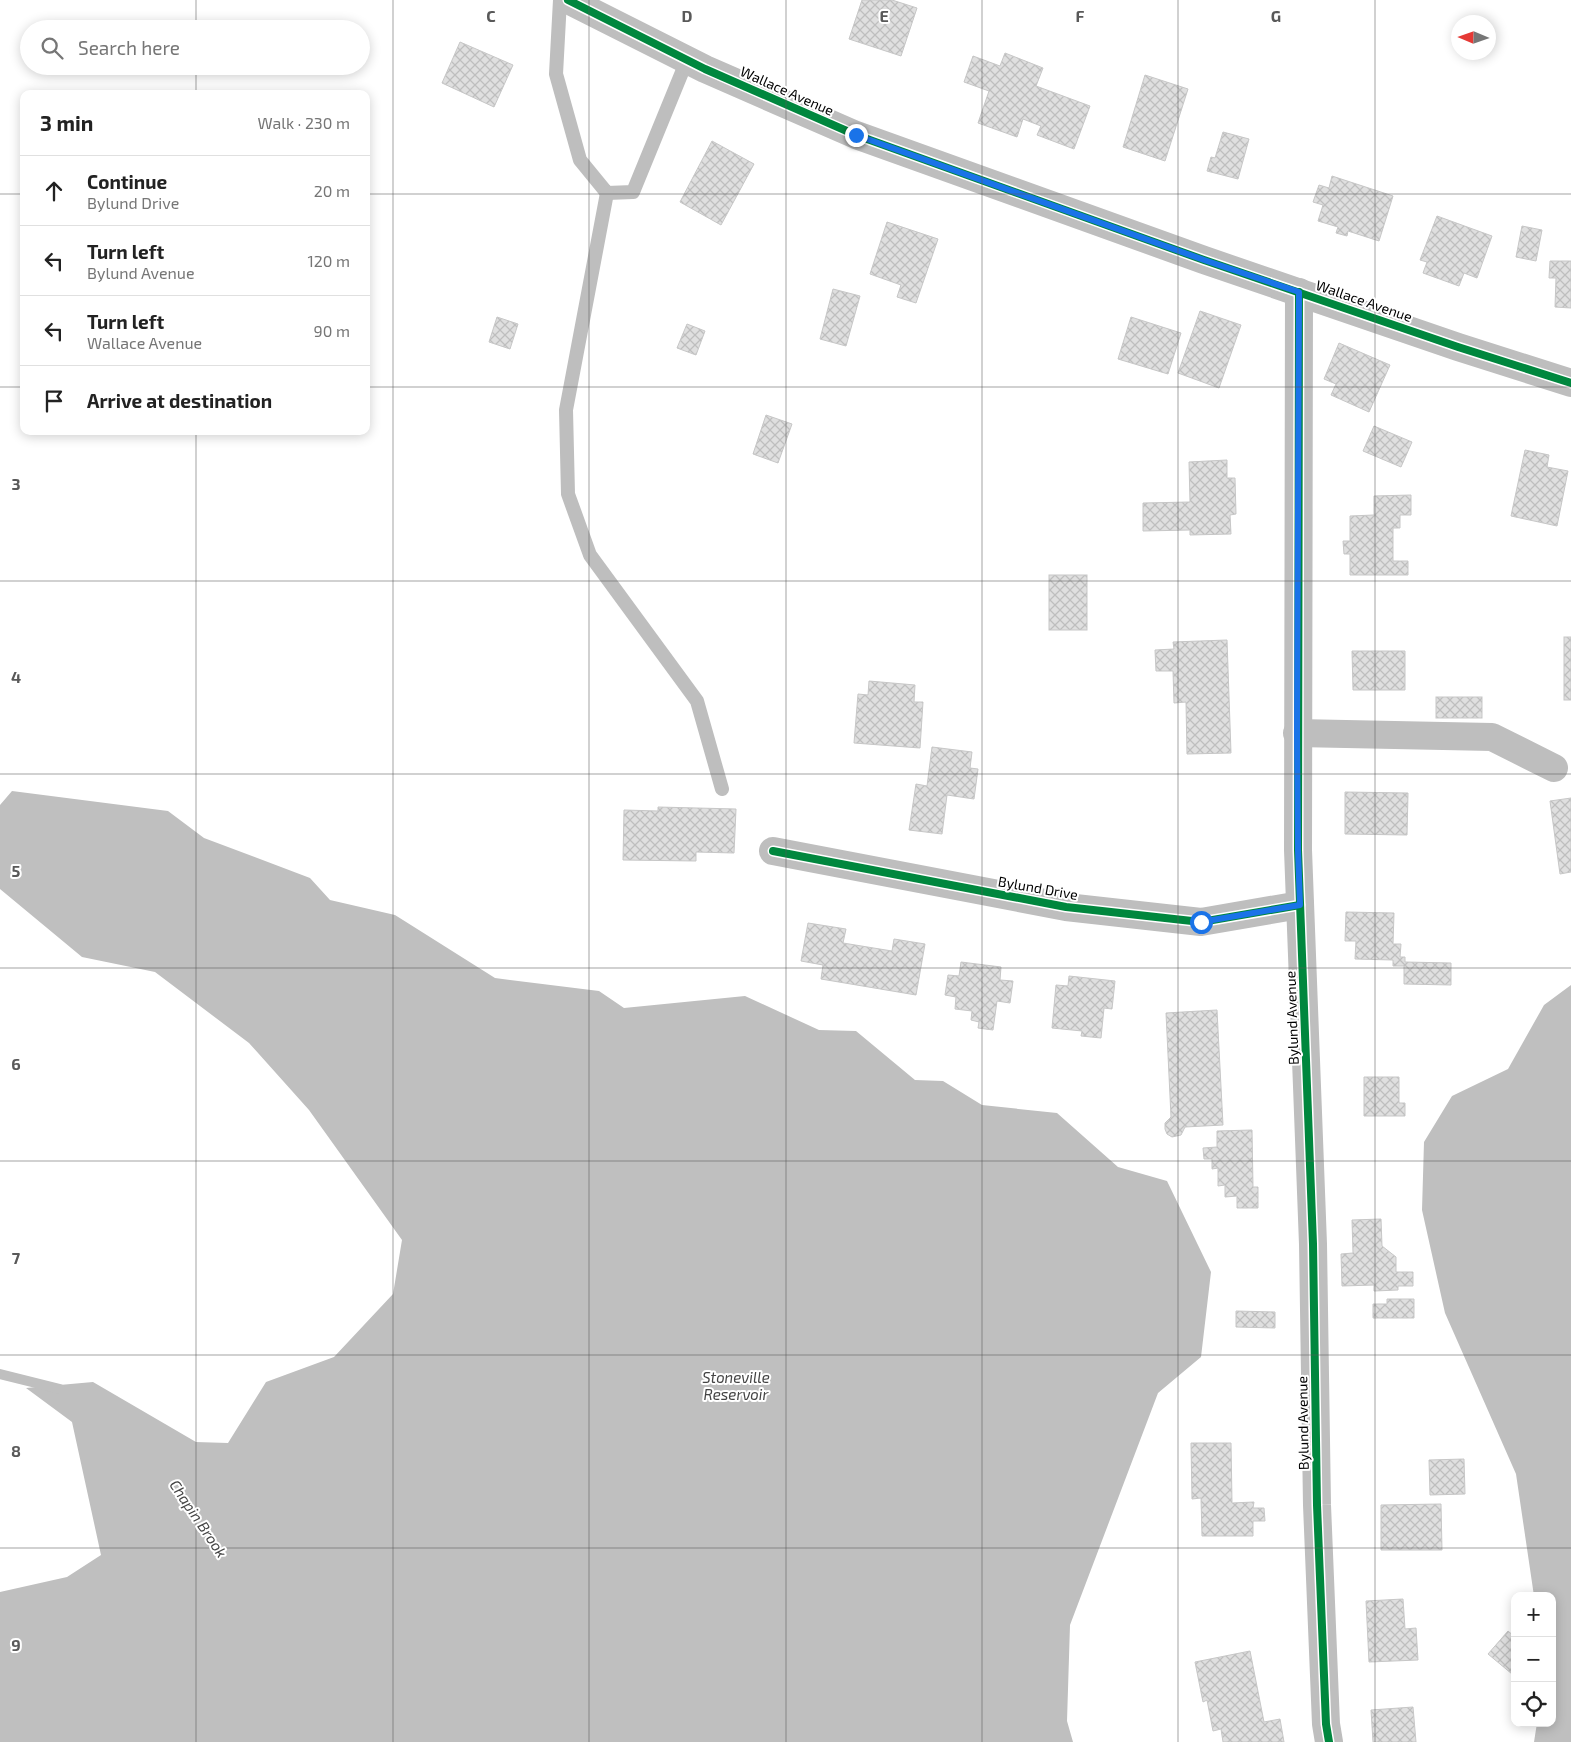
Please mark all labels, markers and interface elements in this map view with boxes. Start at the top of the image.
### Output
text: C [486,6,496,25]
text: D [682,6,693,25]
text: E [879,6,889,25]
text: F [1076,6,1085,25]
text: G [1271,6,1281,25]
north arrow [1451,15,1496,60]
search box [20,20,370,75]
icon: search [38,34,66,62]
text: Search here [78,36,180,59]
street label: Wallace Avenue [738,62,837,119]
text: 3 min [40,110,93,135]
text: Walk · 230 m [257,113,350,132]
route end [845,124,868,147]
text: Continue [87,170,167,193]
icon: ahead [40,177,68,205]
text: 20 m [314,181,350,200]
text: Bylund Drive [87,193,179,212]
text: Turn left [87,240,164,263]
icon: left [40,247,68,275]
text: 120 m [307,251,350,270]
text: Bylund Avenue [87,263,195,282]
street label: Wallace Avenue [1314,276,1415,325]
text: Turn left [87,310,164,333]
icon: left [40,317,68,345]
text: 90 m [314,321,350,340]
text: Wallace Avenue [87,333,202,352]
icon: arrive [40,387,68,415]
text: Arrive at destination [87,389,272,412]
text: 3 [11,474,21,493]
text: 4 [11,667,21,686]
text: 5 [12,861,21,880]
street label: Bylund Drive [997,872,1079,903]
route start [1190,911,1213,934]
street label: Bylund Avenue [1281,971,1302,1065]
text: 6 [11,1054,21,1073]
text: 7 [12,1248,21,1267]
water label: Stoneville Reservoir [702,1368,770,1403]
street label: Bylund Avenue [1293,1376,1312,1470]
text: 8 [11,1441,21,1460]
water label: Chapin Brook [166,1476,232,1561]
map controls [1511,1592,1556,1727]
button: + [1511,1592,1556,1637]
text: 9 [11,1635,21,1654]
button: − [1511,1637,1556,1682]
button: locate [1511,1682,1556,1727]

